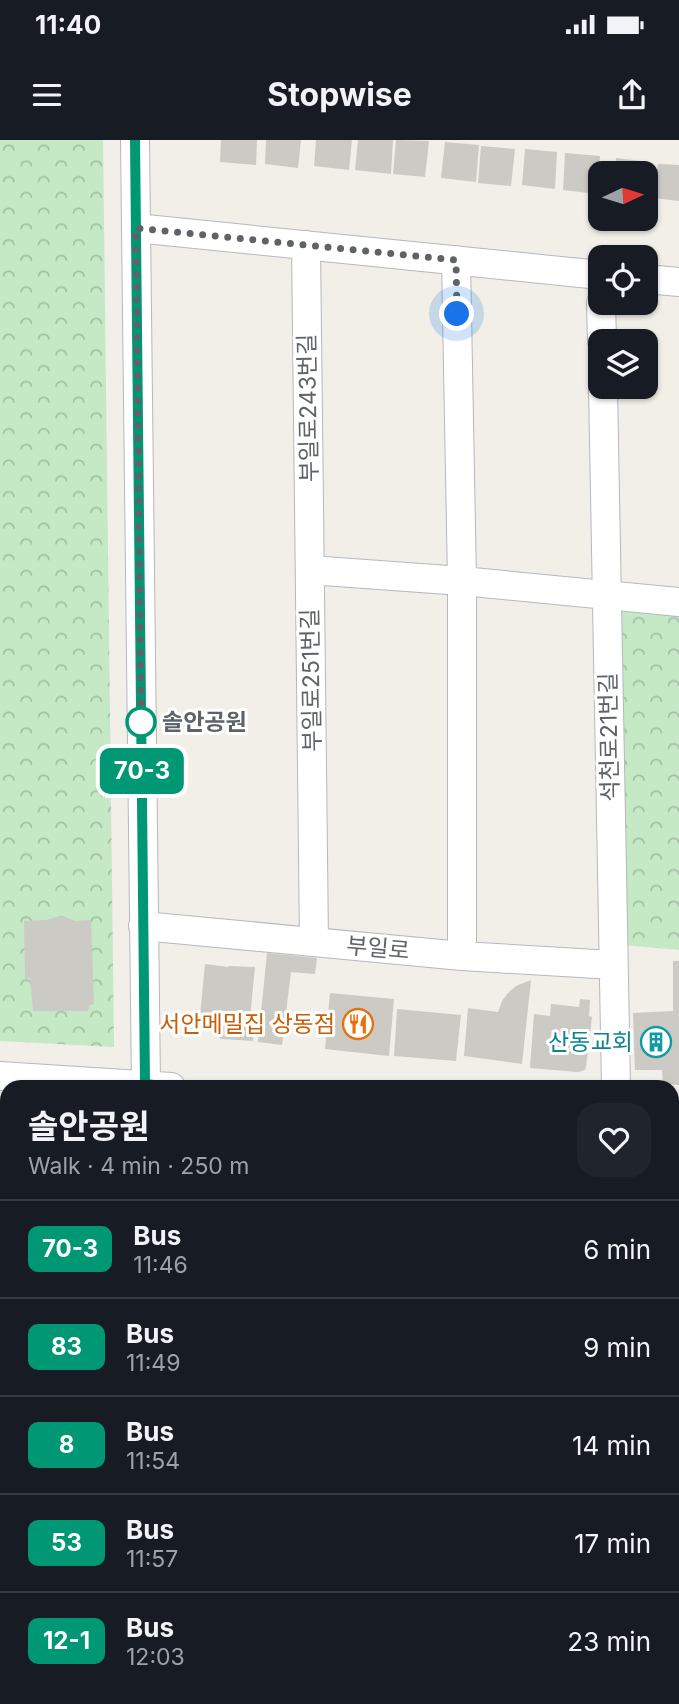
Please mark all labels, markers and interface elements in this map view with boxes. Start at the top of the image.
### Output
text: 11:40 [35,9,101,40]
text: Stopwise [267,75,412,114]
icon: menu [28,76,66,114]
icon: share [613,76,651,114]
north arrow [588,161,658,231]
map controls [588,161,658,399]
button: locate [588,245,658,315]
your location [439,296,474,331]
button: layers [588,329,658,399]
street label: 부일로243번길 [293,333,323,483]
street label: 부일로251번길 [296,608,326,752]
street label: 석천로21번길 [594,672,624,802]
marker: 솔안공원 [126,707,156,737]
place label: 솔안공원 [162,708,247,736]
line badge: 70-3 [93,748,191,794]
text: 70-3 [114,756,170,785]
street label: 부일로 [345,931,411,965]
restaurant icon: 서안메밀집 상동점 [341,1007,375,1041]
place label: 서안메밀집 상동점 [159,1010,335,1038]
building icon: 산동교회 [639,1025,673,1059]
place label: 산동교회 [548,1028,633,1056]
button: heart [577,1103,651,1177]
text: 솔안공원 [28,1106,149,1146]
text: Walk · 4 min · 250 m [28,1152,250,1180]
text: Bus [133,1220,181,1251]
text: 70-3 [42,1234,98,1263]
text: 6 min [583,1234,651,1265]
text: 11:46 [133,1251,188,1279]
text: Bus [126,1318,174,1349]
text: 83 [51,1332,82,1361]
text: 9 min [583,1332,651,1363]
text: 11:49 [126,1349,180,1377]
text: Bus [126,1416,174,1447]
text: 8 [59,1430,74,1459]
text: 14 min [572,1430,651,1461]
text: 11:54 [126,1447,180,1475]
text: Bus [126,1514,174,1545]
text: 53 [51,1528,82,1557]
text: 17 min [574,1528,651,1559]
text: 11:57 [126,1545,178,1573]
text: Bus [126,1612,174,1643]
text: 12-1 [43,1626,90,1655]
text: 23 min [567,1626,651,1657]
text: 12:03 [126,1643,185,1671]

